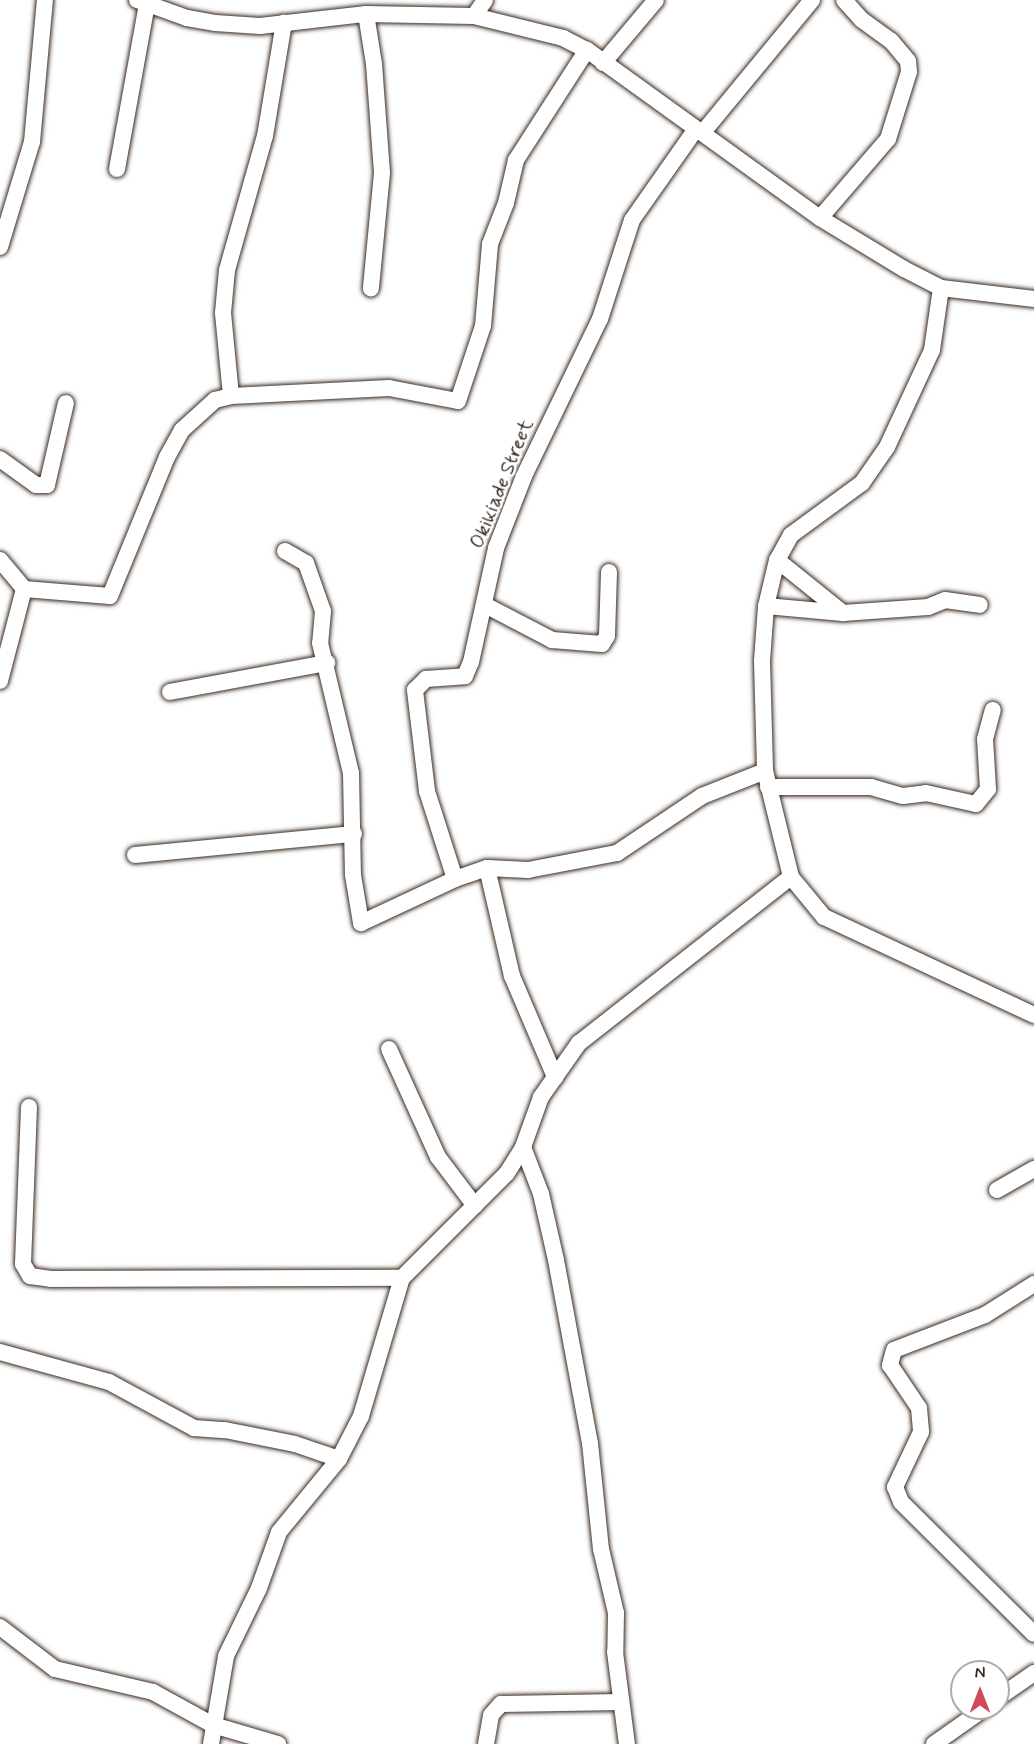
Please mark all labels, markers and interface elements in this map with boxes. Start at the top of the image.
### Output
street label: Okikiade Street [465,416,539,552]
north arrow [950,1660,1010,1720]
text: N [975,1663,985,1684]

